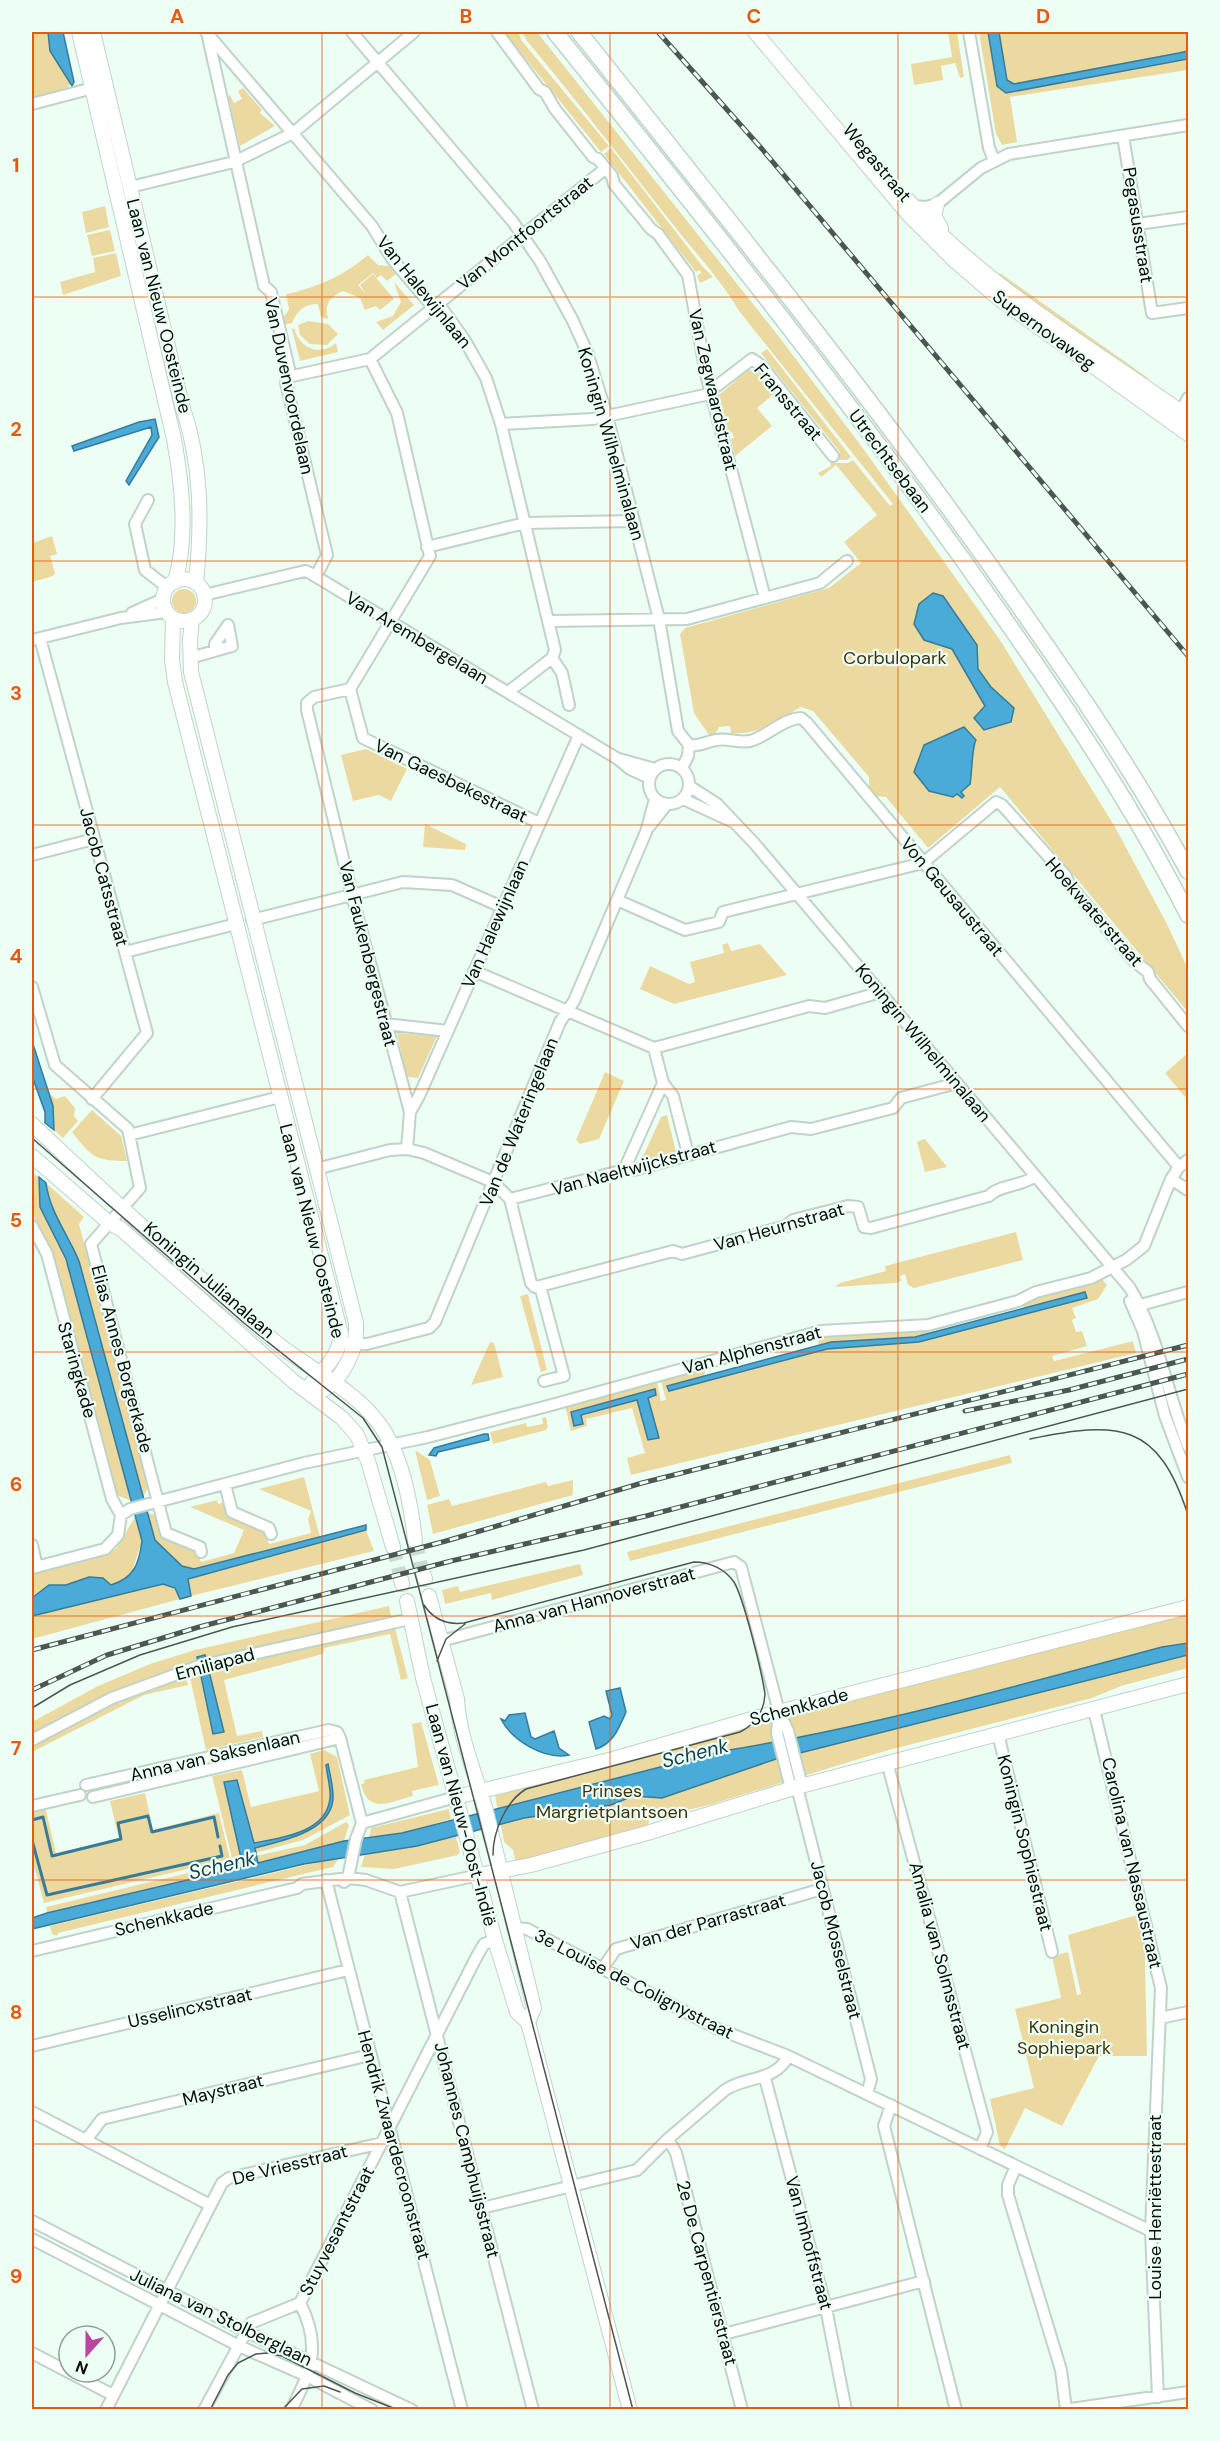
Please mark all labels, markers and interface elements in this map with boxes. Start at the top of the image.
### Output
text: A [170,3,184,29]
text: B [460,3,472,29]
text: C [747,3,761,29]
text: D [1036,3,1050,29]
street label: Wegastraat [837,119,917,207]
text: 1 [12,152,20,178]
street label: Pegasusstraat [1117,165,1159,285]
street label: Van Montfoortstraat [452,171,598,295]
street label: Laan van Nieuw Oosteinde [121,196,197,416]
street label: Van Halewijnlaan [371,231,477,353]
street label: Supernovaweg [988,285,1100,375]
street label: Van Duvenvoordelaan [259,295,319,477]
street label: Van Zegwaardstraat [683,307,743,473]
street label: Koningin Wilhelminalaan [572,345,650,543]
street label: Fransstraat [749,358,827,446]
street label: Utrechtsebaan [843,404,937,518]
text: 2 [10,416,22,442]
street label: Van Arembergelaan [341,586,493,690]
park label: Corbulopark [843,646,947,670]
text: 3 [10,680,22,706]
street label: Van Gaesbekestraat [370,733,532,829]
street label: Jacob Catsstraat [74,805,134,949]
street label: Von Geusaustraat [895,832,1009,962]
street label: Hoekwaterstraat [1040,852,1148,972]
street label: Van Halewijnlaan [456,856,534,992]
street label: Van Faukenbergestraat [333,859,403,1049]
text: 4 [10,943,23,969]
street label: Koningin Wilhelminalaan [850,959,996,1127]
street label: Van de Wateringelaan [474,1034,564,1210]
street label: Laan van Nieuw Oosteinde [274,1121,350,1341]
street label: Van Naeltwijckstraat [549,1134,719,1202]
street label: Van Heurnstraat [711,1197,847,1257]
text: 5 [10,1207,22,1233]
street label: Koningin Julianalaan [138,1216,280,1344]
street label: Elias Annes Borgerkade [85,1262,159,1456]
street label: Staringkade [52,1319,102,1421]
street label: Van Alphenstraat [680,1320,824,1380]
text: 6 [10,1471,22,1497]
street label: Anna van Hannoverstraat [490,1561,698,1639]
street label: Emiliapad [173,1642,257,1686]
street label: Schenkkade [747,1682,851,1732]
street label: Laan van Nieuw-Oost-Indië [420,1701,502,1929]
street label: Anna van Saksenlaan [128,1725,302,1787]
water label: Schenk [659,1732,732,1774]
text: 7 [11,1735,22,1761]
street label: Koningin Sophiestraat [991,1752,1059,1934]
street label: Carolina van Nassaustraat [1096,1755,1168,1971]
park label: Prinses Margrietplantsoen [536,1779,688,1824]
water label: Schenk [186,1845,259,1885]
street label: Jacob Mosselstraat [805,1858,867,2022]
street label: Amalia van Solmsstraat [903,1859,977,2053]
street label: Van der Parrastraat [628,1888,788,1956]
street label: Schenkkade [112,1896,216,1942]
street label: 3e Louise de Colignystraat [530,1923,738,2045]
street label: Usselincxstraat [126,1982,254,2034]
text: 8 [10,1999,22,2025]
park label: Koningin Sophiepark [1017,2015,1111,2060]
street label: Hendrik Zwaardecroonstraat [352,2028,436,2262]
street label: Johannes Camphuijsstraat [429,2040,505,2260]
street label: Maystraat [180,2068,266,2112]
street label: Louise Henriëttestraat [1143,2114,1167,2300]
street label: De Vriesstraat [230,2139,350,2191]
street label: Stuyvesantstraat [294,2162,380,2300]
street label: Van Imhoffstraat [780,2173,838,2313]
street label: 2e De Carpentierstraat [671,2178,743,2368]
street label: Juliana van Stolberglaan [126,2262,316,2372]
text: 9 [10,2263,22,2289]
north arrow [57,2324,117,2384]
text: N [73,2356,91,2379]

